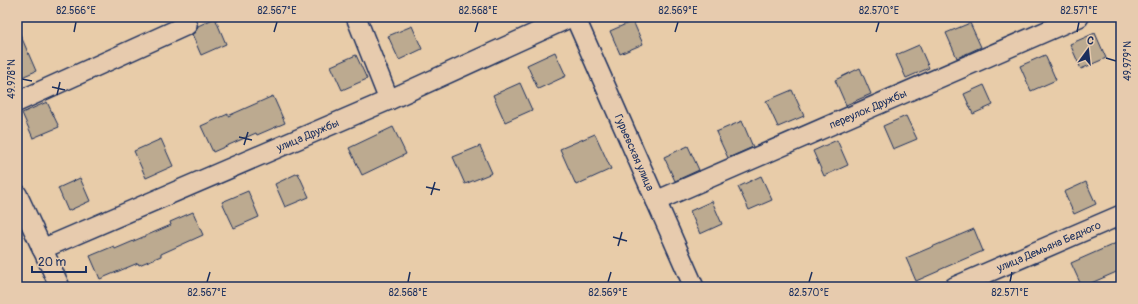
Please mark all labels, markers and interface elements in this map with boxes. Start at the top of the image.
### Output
text: 82.566°E [56,5,96,17]
text: 82.567°E [258,5,296,17]
text: 82.568°E [459,5,497,17]
text: 82.569°E [659,5,697,17]
text: 82.570°E [859,5,899,17]
text: 82.571°E [1060,5,1098,17]
north arrow [1068,30,1108,70]
text: С [1085,34,1096,48]
text: 49.979°N [1122,41,1134,81]
text: 49.978°N [6,59,18,99]
street label: переулок Дружбы [827,86,909,131]
street label: Гурьевская улица [612,112,657,193]
street label: улица Дружбы [273,116,341,155]
street label: улица Демьяна Бедного [994,218,1103,275]
scale bar [32,248,86,274]
text: 20 m [38,255,67,270]
text: 82.567°E [188,287,226,299]
text: 82.568°E [389,287,427,299]
text: 82.569°E [589,287,627,299]
text: 82.570°E [789,287,829,299]
text: 82.571°E [991,287,1029,299]

